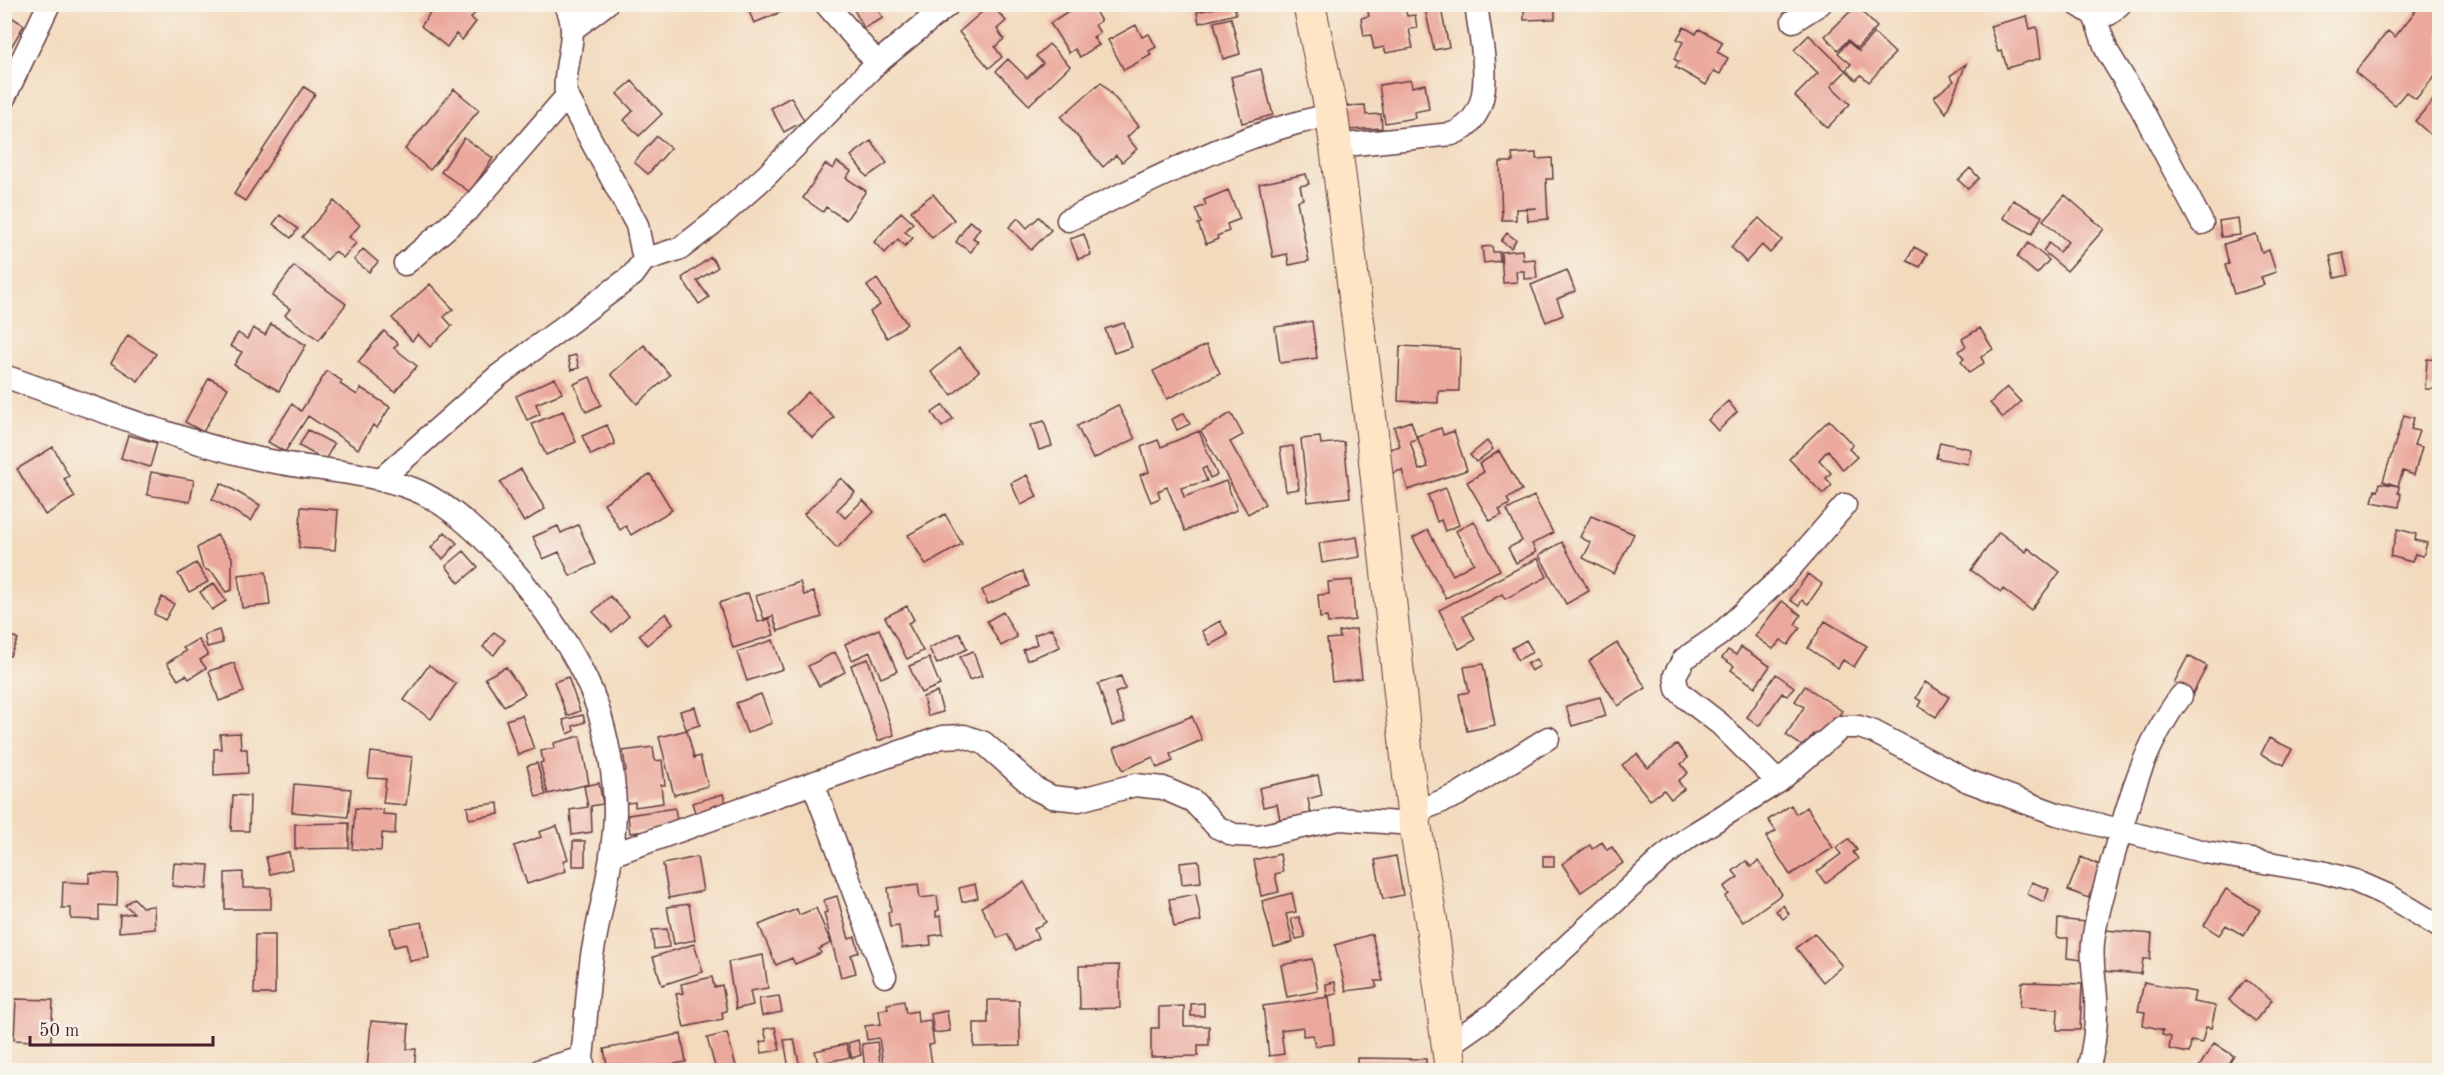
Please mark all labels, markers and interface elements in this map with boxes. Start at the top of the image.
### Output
scale bar [30,1009,213,1047]
text: 50 m [39,1022,79,1040]

